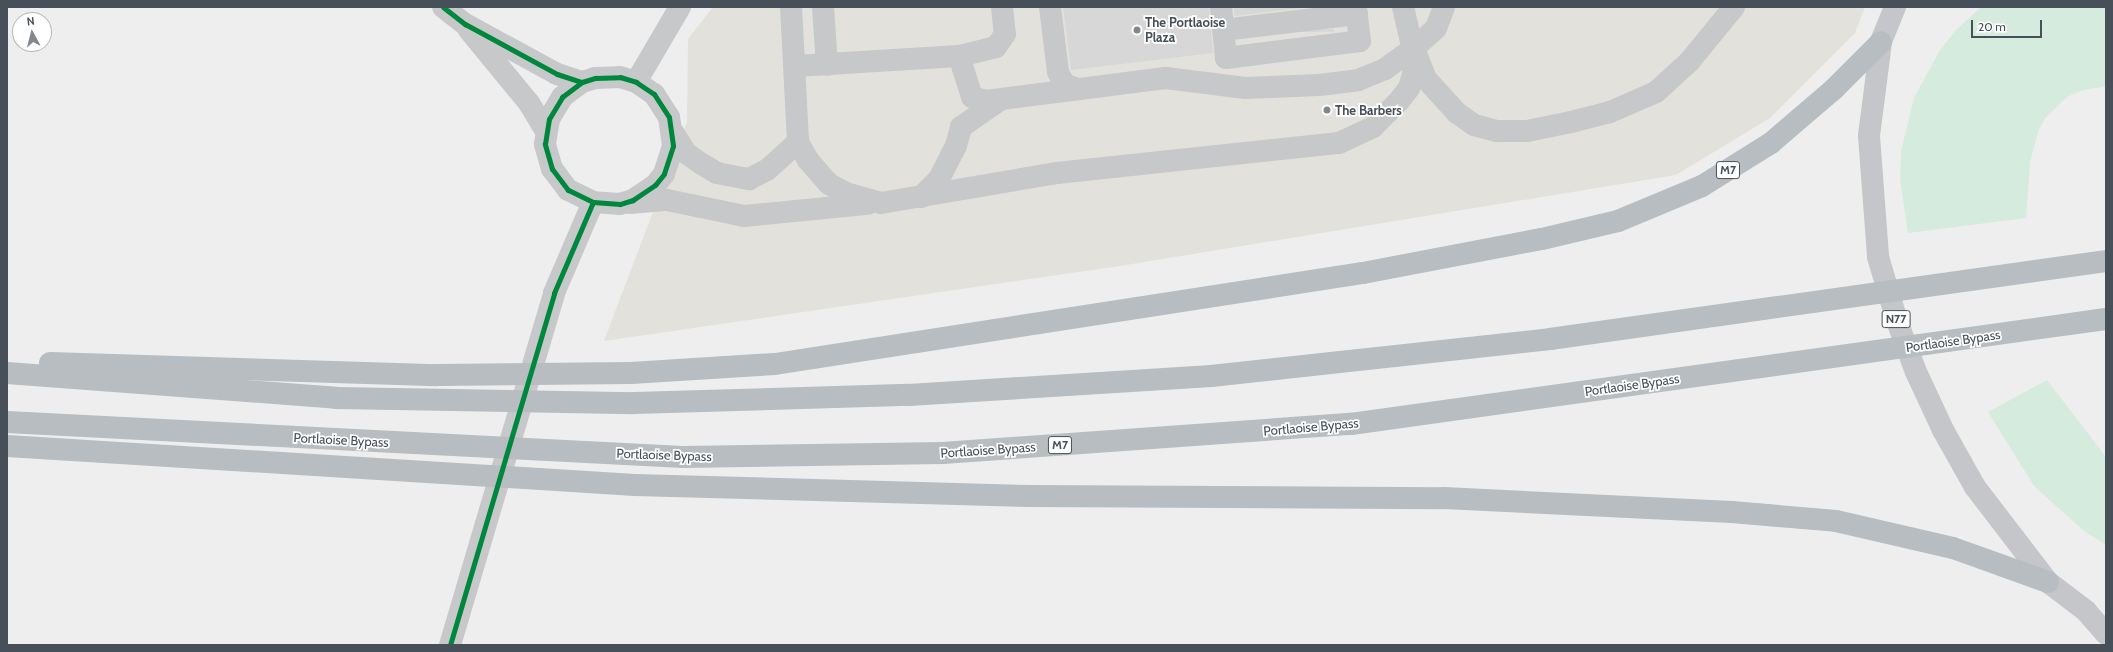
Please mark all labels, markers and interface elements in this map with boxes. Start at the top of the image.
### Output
north arrow [12,12,52,52]
scale bar [1973,12,2044,38]
text: N [26,14,35,29]
place label: The Portlaoise Plaza [1145,15,1225,46]
text: 20 m [1978,19,2006,34]
marker: The Portlaoise Plaza [1132,25,1142,35]
place label: The Barbers [1335,102,1402,118]
marker: The Barbers [1322,105,1332,115]
road number: M7 [1715,160,1741,180]
road number: N77 [1881,309,1911,329]
street label: Portlaoise Bypass [1905,327,2001,355]
street label: Portlaoise Bypass [1584,371,1680,399]
street label: Portlaoise Bypass [1263,415,1359,439]
street label: Portlaoise Bypass [293,430,389,450]
road number: M7 [1047,435,1073,455]
street label: Portlaoise Bypass [940,439,1036,461]
street label: Portlaoise Bypass [616,446,712,464]

